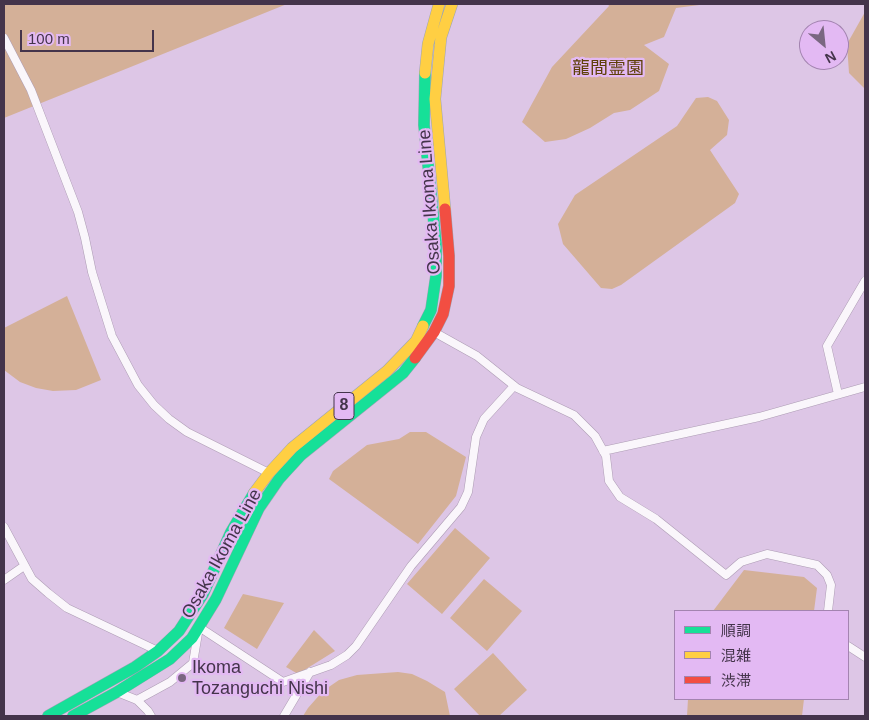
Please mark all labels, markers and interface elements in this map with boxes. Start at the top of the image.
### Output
scale bar [22,20,156,52]
north arrow [799,20,849,70]
text: 100 m [28,30,70,47]
text: N [822,48,839,67]
park label: 龍間霊園 [572,58,644,80]
street label: Osaka Ikoma Line [414,129,446,275]
road number: 8 [334,392,354,420]
street label: Osaka Ikoma Line [177,485,267,623]
legend [674,610,849,700]
text: 順調 [721,622,751,639]
text: 混雑 [721,647,751,664]
place label: Ikoma Tozanguchi Nishi [192,657,328,700]
marker: Ikoma Tozanguchi Nishi [176,672,188,684]
text: 渋滞 [721,672,751,689]

